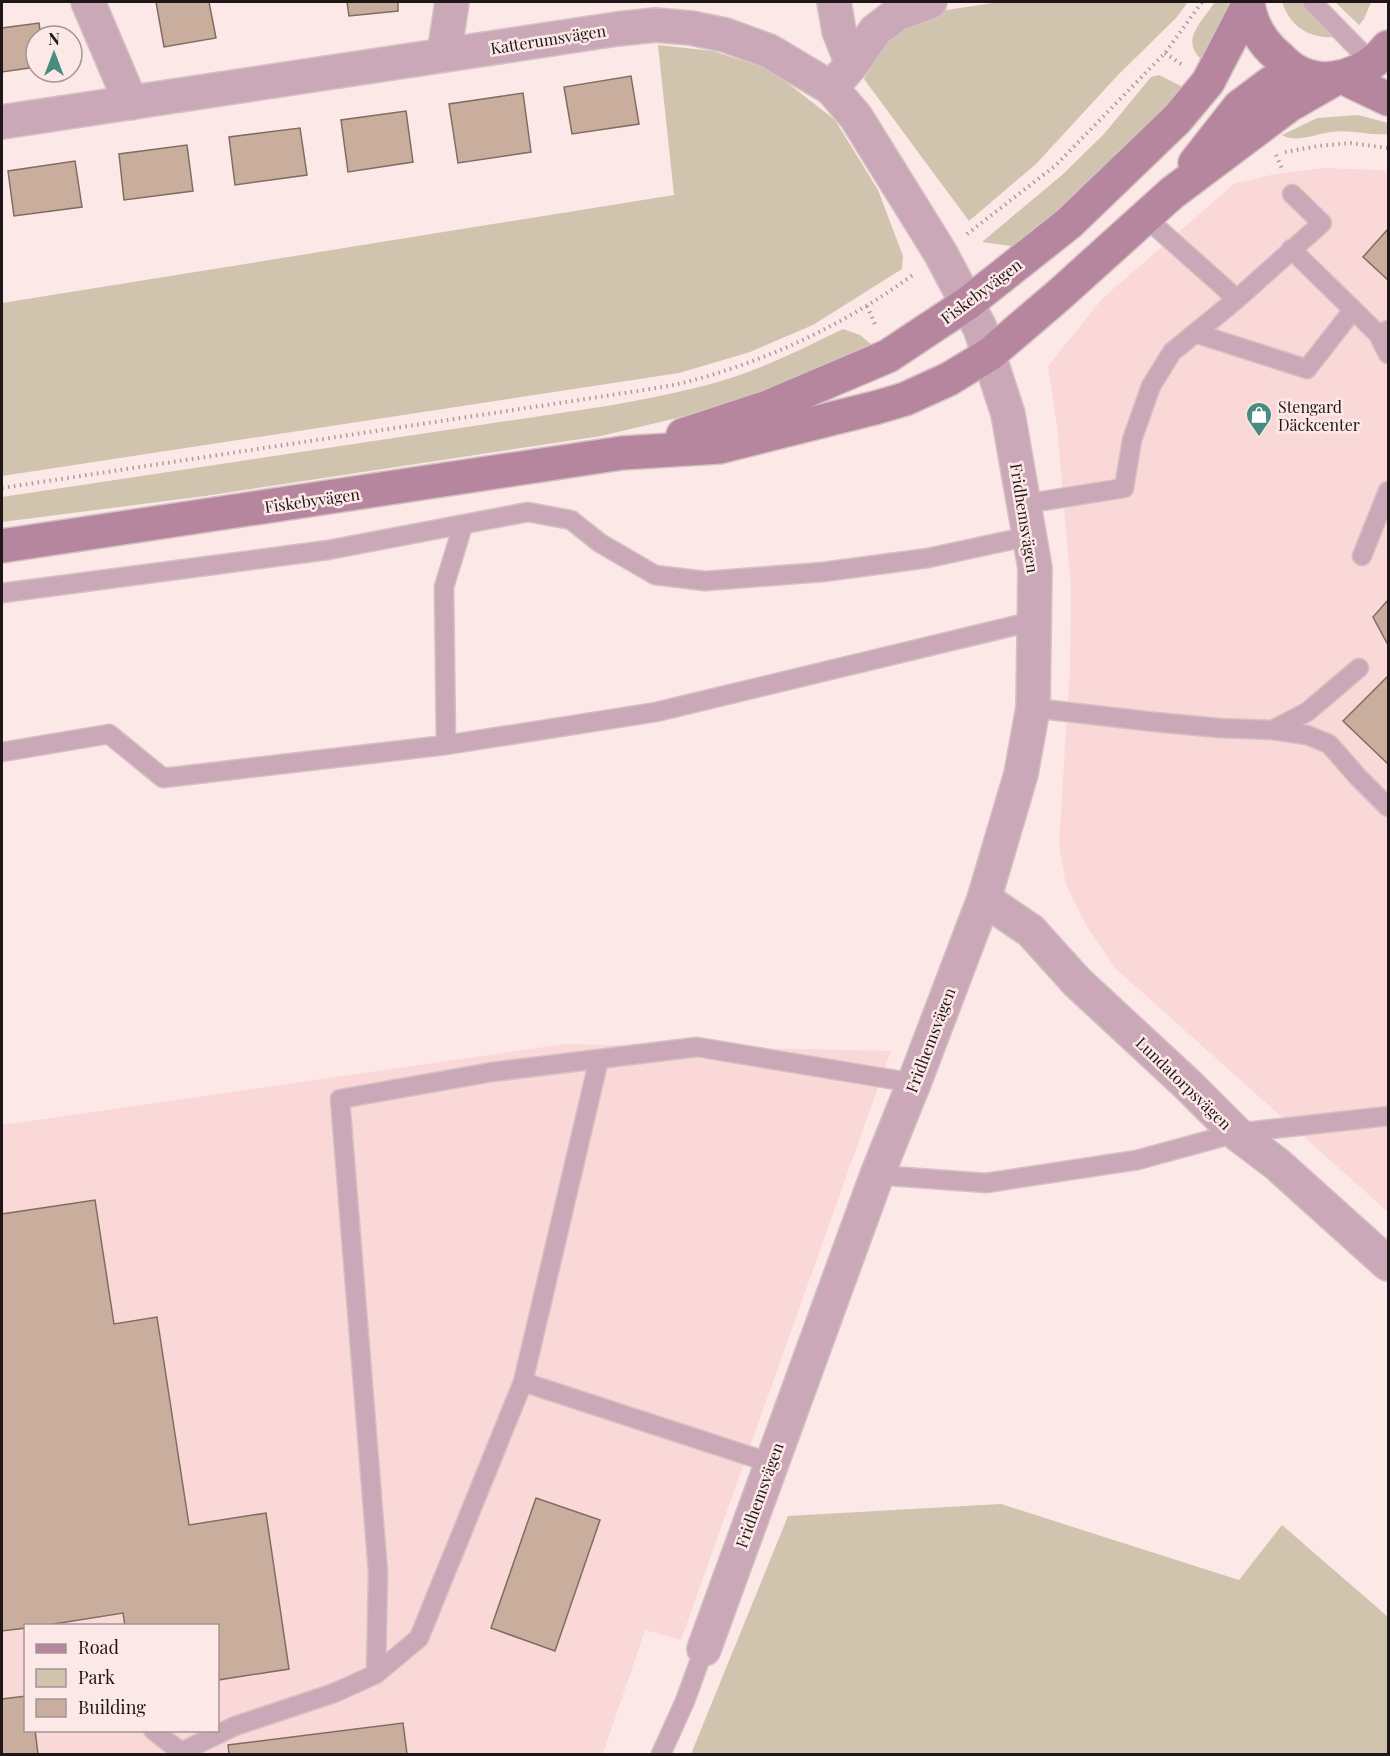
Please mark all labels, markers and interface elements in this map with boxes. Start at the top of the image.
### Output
street label: Katterumsvägen [489,19,608,58]
north arrow [24,24,84,84]
text: N [48,28,60,49]
street label: Fiskebyvägen [936,253,1026,328]
place label: Stengard Däckcenter [1278,396,1360,435]
shop icon: Stengard Däckcenter [1244,400,1274,438]
street label: Fridhemsvägen [1006,462,1044,575]
street label: Fiskebyvägen [263,483,361,517]
street label: Fridhemsvägen [900,984,960,1095]
street label: Lundatorpsvägen [1132,1032,1237,1134]
street label: Fridhemsvägen [730,1439,788,1551]
legend [24,1624,219,1732]
text: Road [78,1635,119,1659]
text: Park [78,1665,115,1689]
text: Building [78,1695,146,1719]

